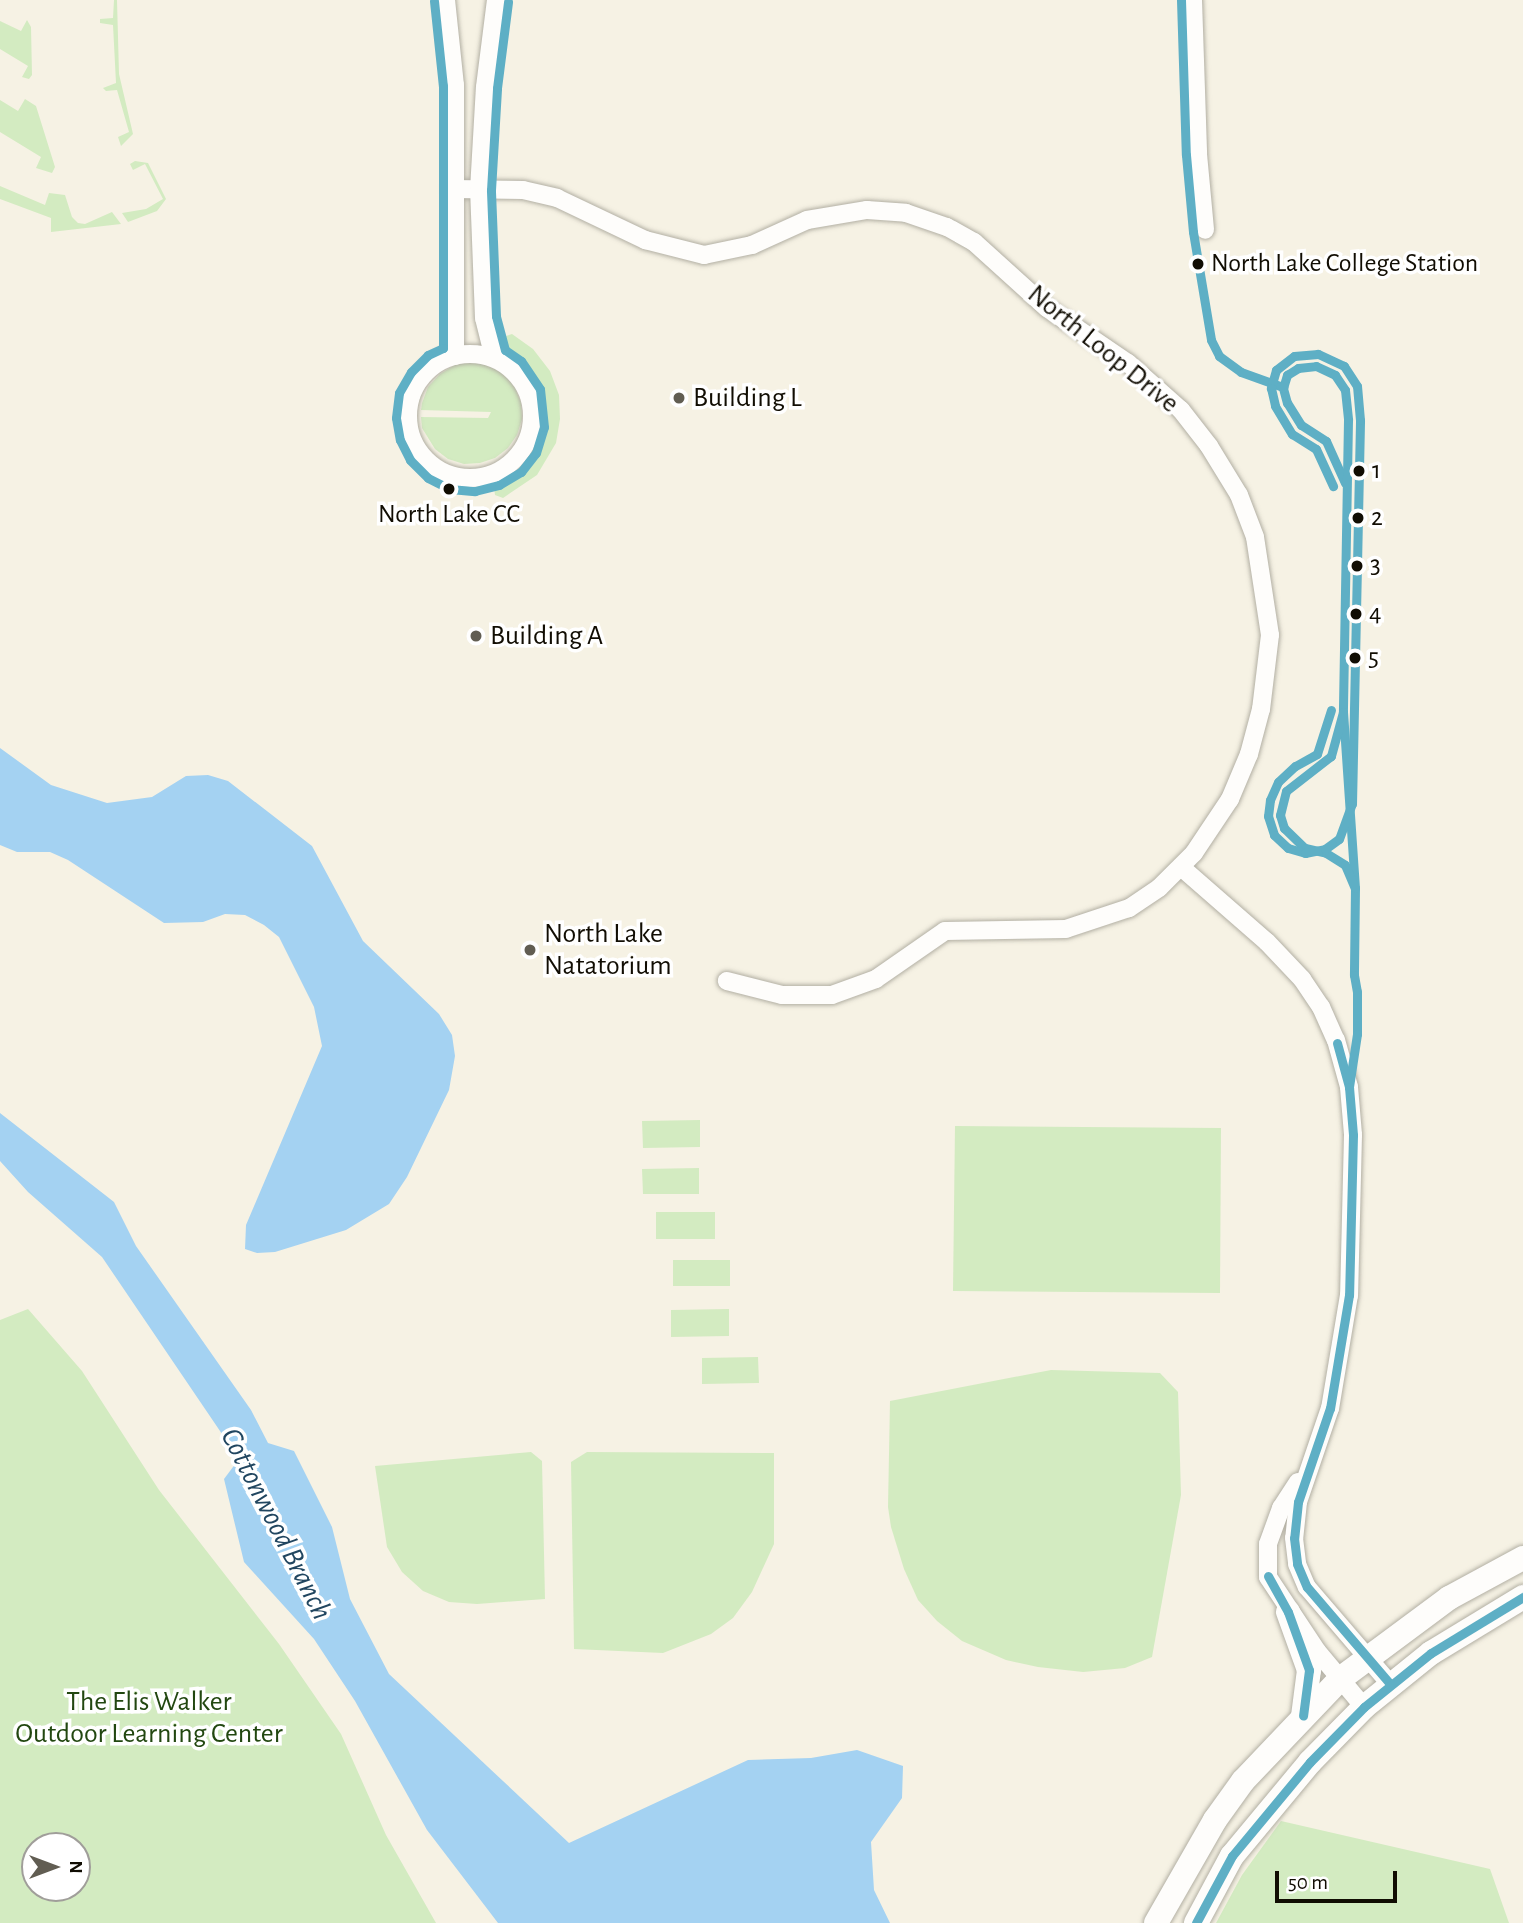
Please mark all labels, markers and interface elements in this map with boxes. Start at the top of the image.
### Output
place label: North Lake College Station [1211,248,1478,280]
marker: North Lake College Station [1191,257,1205,271]
street label: North Loop Drive [1021,278,1185,420]
place label: Building L [693,381,802,415]
marker: Building L [671,390,687,406]
place label: 1 [1372,455,1381,487]
marker: 1 [1352,464,1366,478]
marker: North Lake CC [442,482,456,496]
place label: North Lake CC [378,499,520,531]
place label: 2 [1371,502,1383,534]
marker: 2 [1351,511,1365,525]
place label: 3 [1370,550,1381,582]
marker: 3 [1350,559,1364,573]
place label: 4 [1369,598,1382,630]
marker: 4 [1349,607,1363,621]
place label: Building A [490,619,603,653]
marker: Building A [468,628,484,644]
place label: 5 [1368,642,1379,674]
marker: 5 [1348,651,1362,665]
place label: North Lake Natatorium [544,917,672,983]
marker: North Lake Natatorium [522,942,538,958]
water label: Cottonwood Branch [212,1422,340,1626]
park label: The Elis Walker Outdoor Learning Center [15,1685,283,1751]
north arrow [21,1832,91,1902]
scale bar [1278,1856,1400,1900]
text: N [66,1860,85,1874]
text: 50 m [1288,1872,1328,1893]

